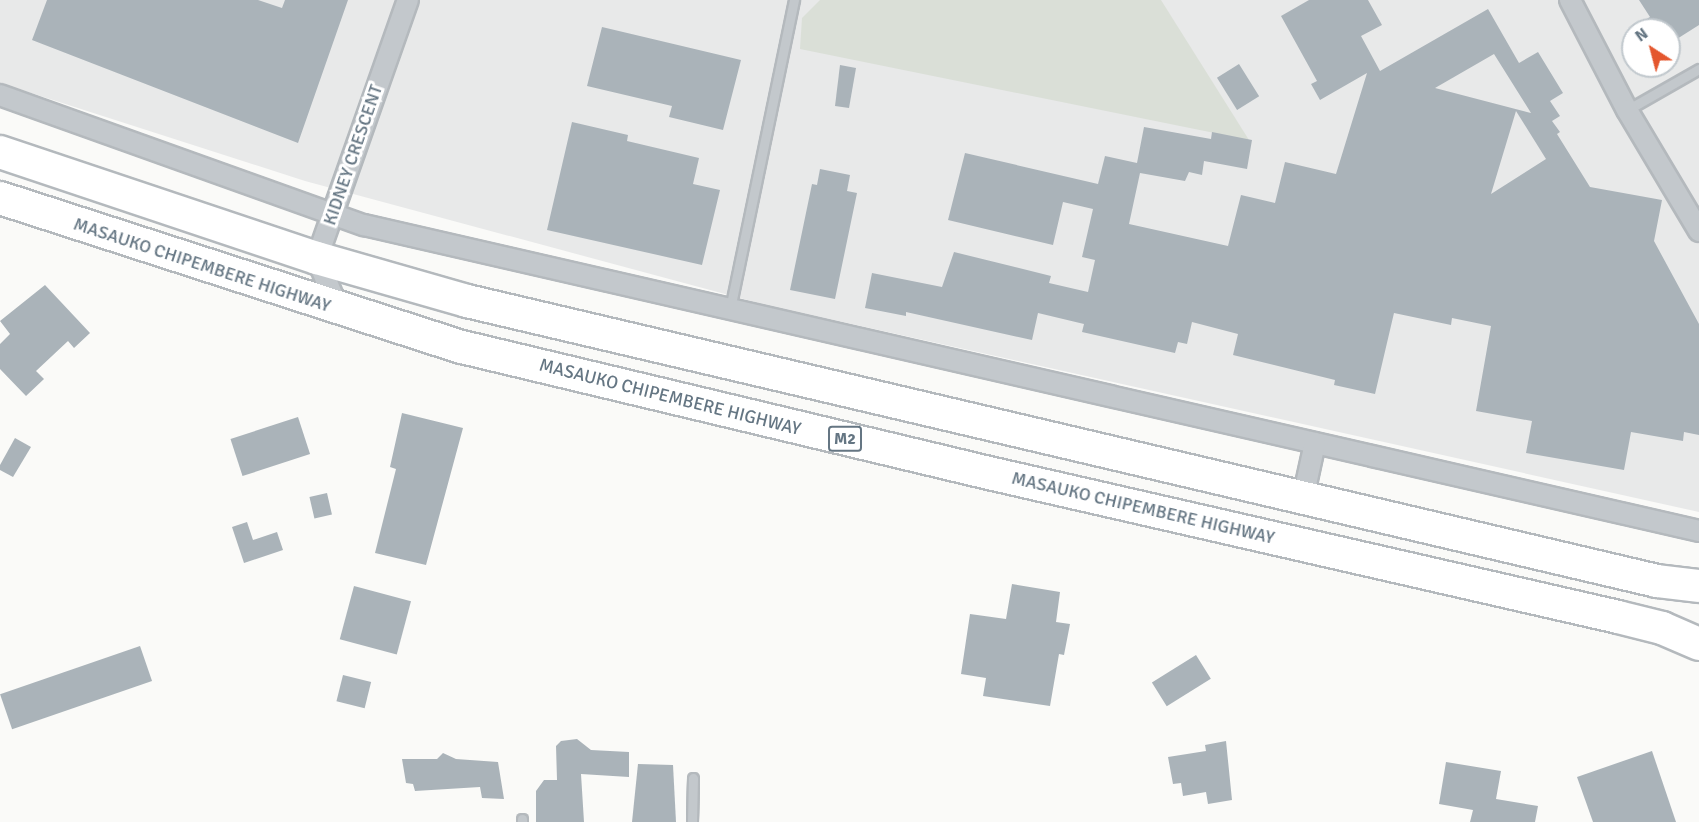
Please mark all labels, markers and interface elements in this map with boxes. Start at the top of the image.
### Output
north arrow [1621,18,1681,78]
text: N [1631,24,1652,46]
street label: KIDNEY CRESCENT [319,82,387,228]
street label: MASAUKO CHIPEMBERE HIGHWAY [71,213,333,317]
street label: MASAUKO CHIPEMBERE HIGHWAY [537,354,803,440]
road number: M2 [827,426,863,452]
street label: MASAUKO CHIPEMBERE HIGHWAY [1010,467,1276,549]

